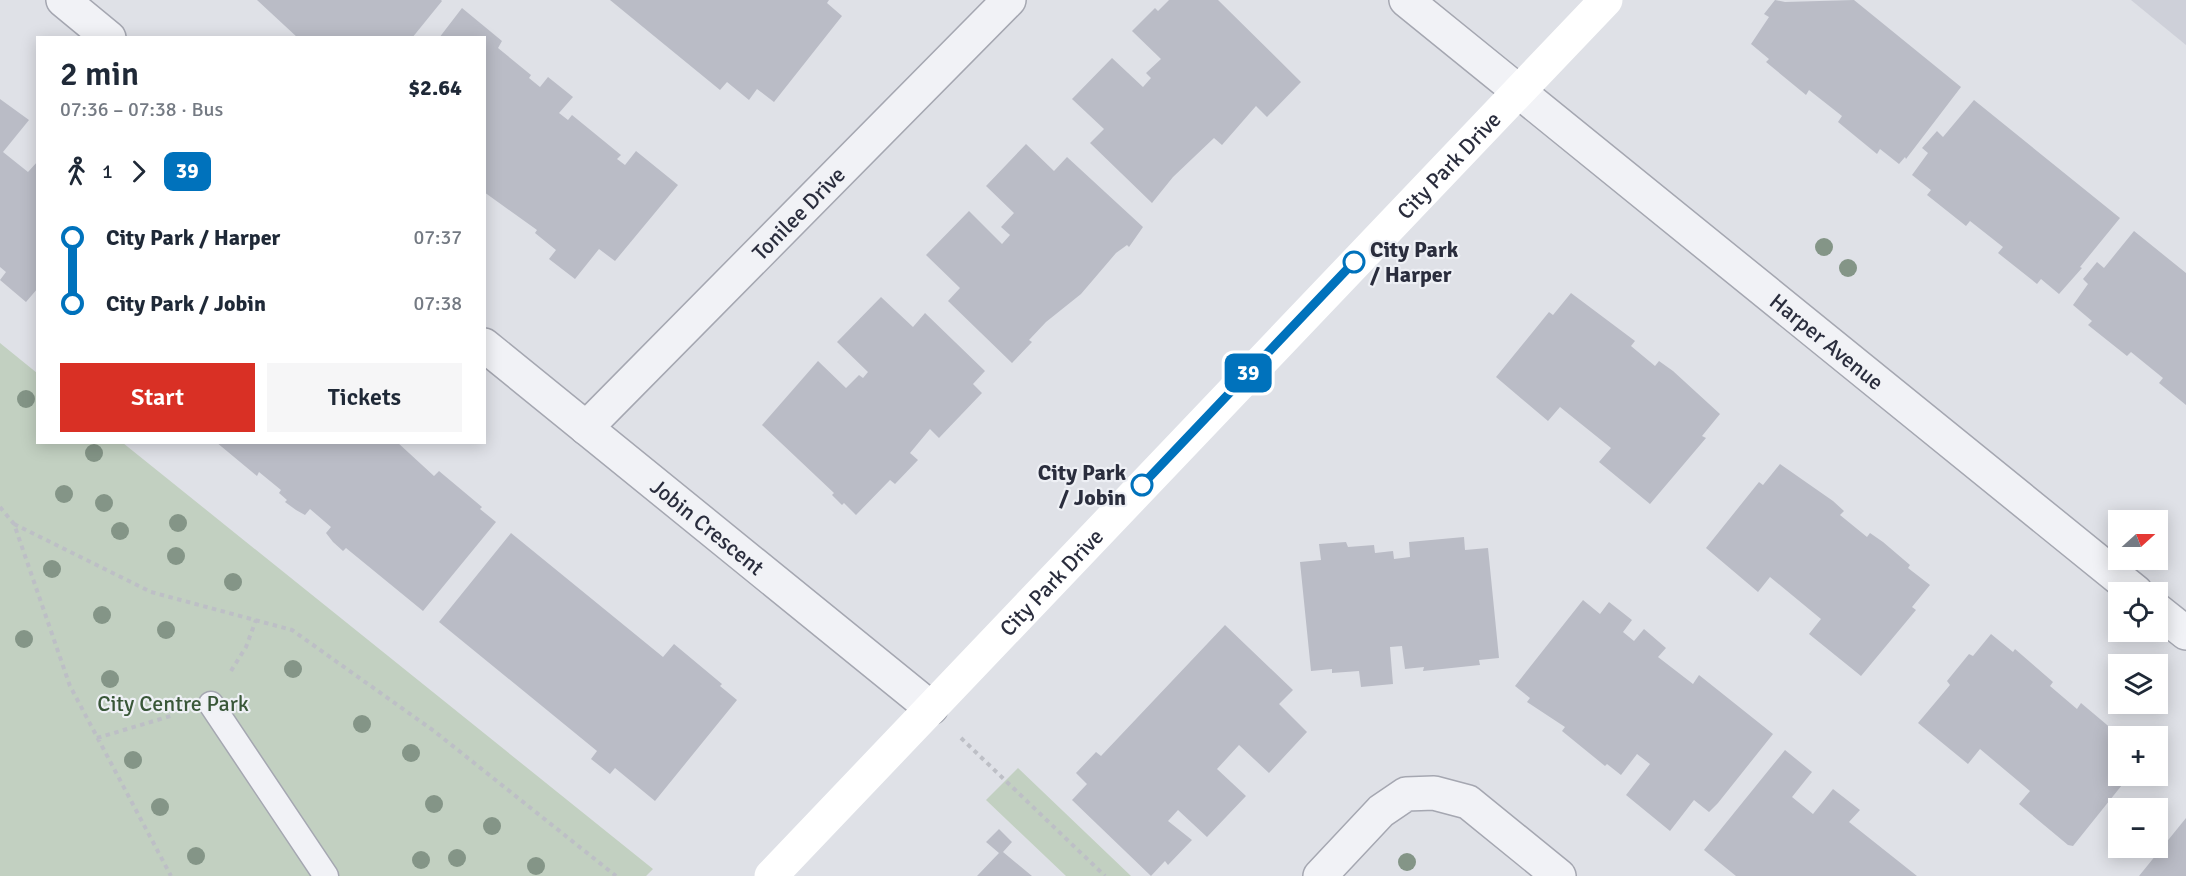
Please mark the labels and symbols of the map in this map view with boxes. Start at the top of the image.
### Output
street label: City Park Drive [1391,106,1506,225]
street label: Tonilee Drive [747,161,851,266]
place label: City Park / Harper [1370,236,1459,288]
marker: City Park / Harper [1343,251,1365,273]
street label: Harper Avenue [1764,288,1889,396]
line badge: 39 [1221,354,1275,392]
place label: City Park / Jobin [1038,459,1126,511]
street label: Jobin Crescent [645,473,770,581]
marker: City Park / Jobin [1131,474,1153,496]
north arrow [2108,510,2168,570]
street label: City Park Drive [994,523,1109,642]
park label: City Centre Park [97,690,249,717]

